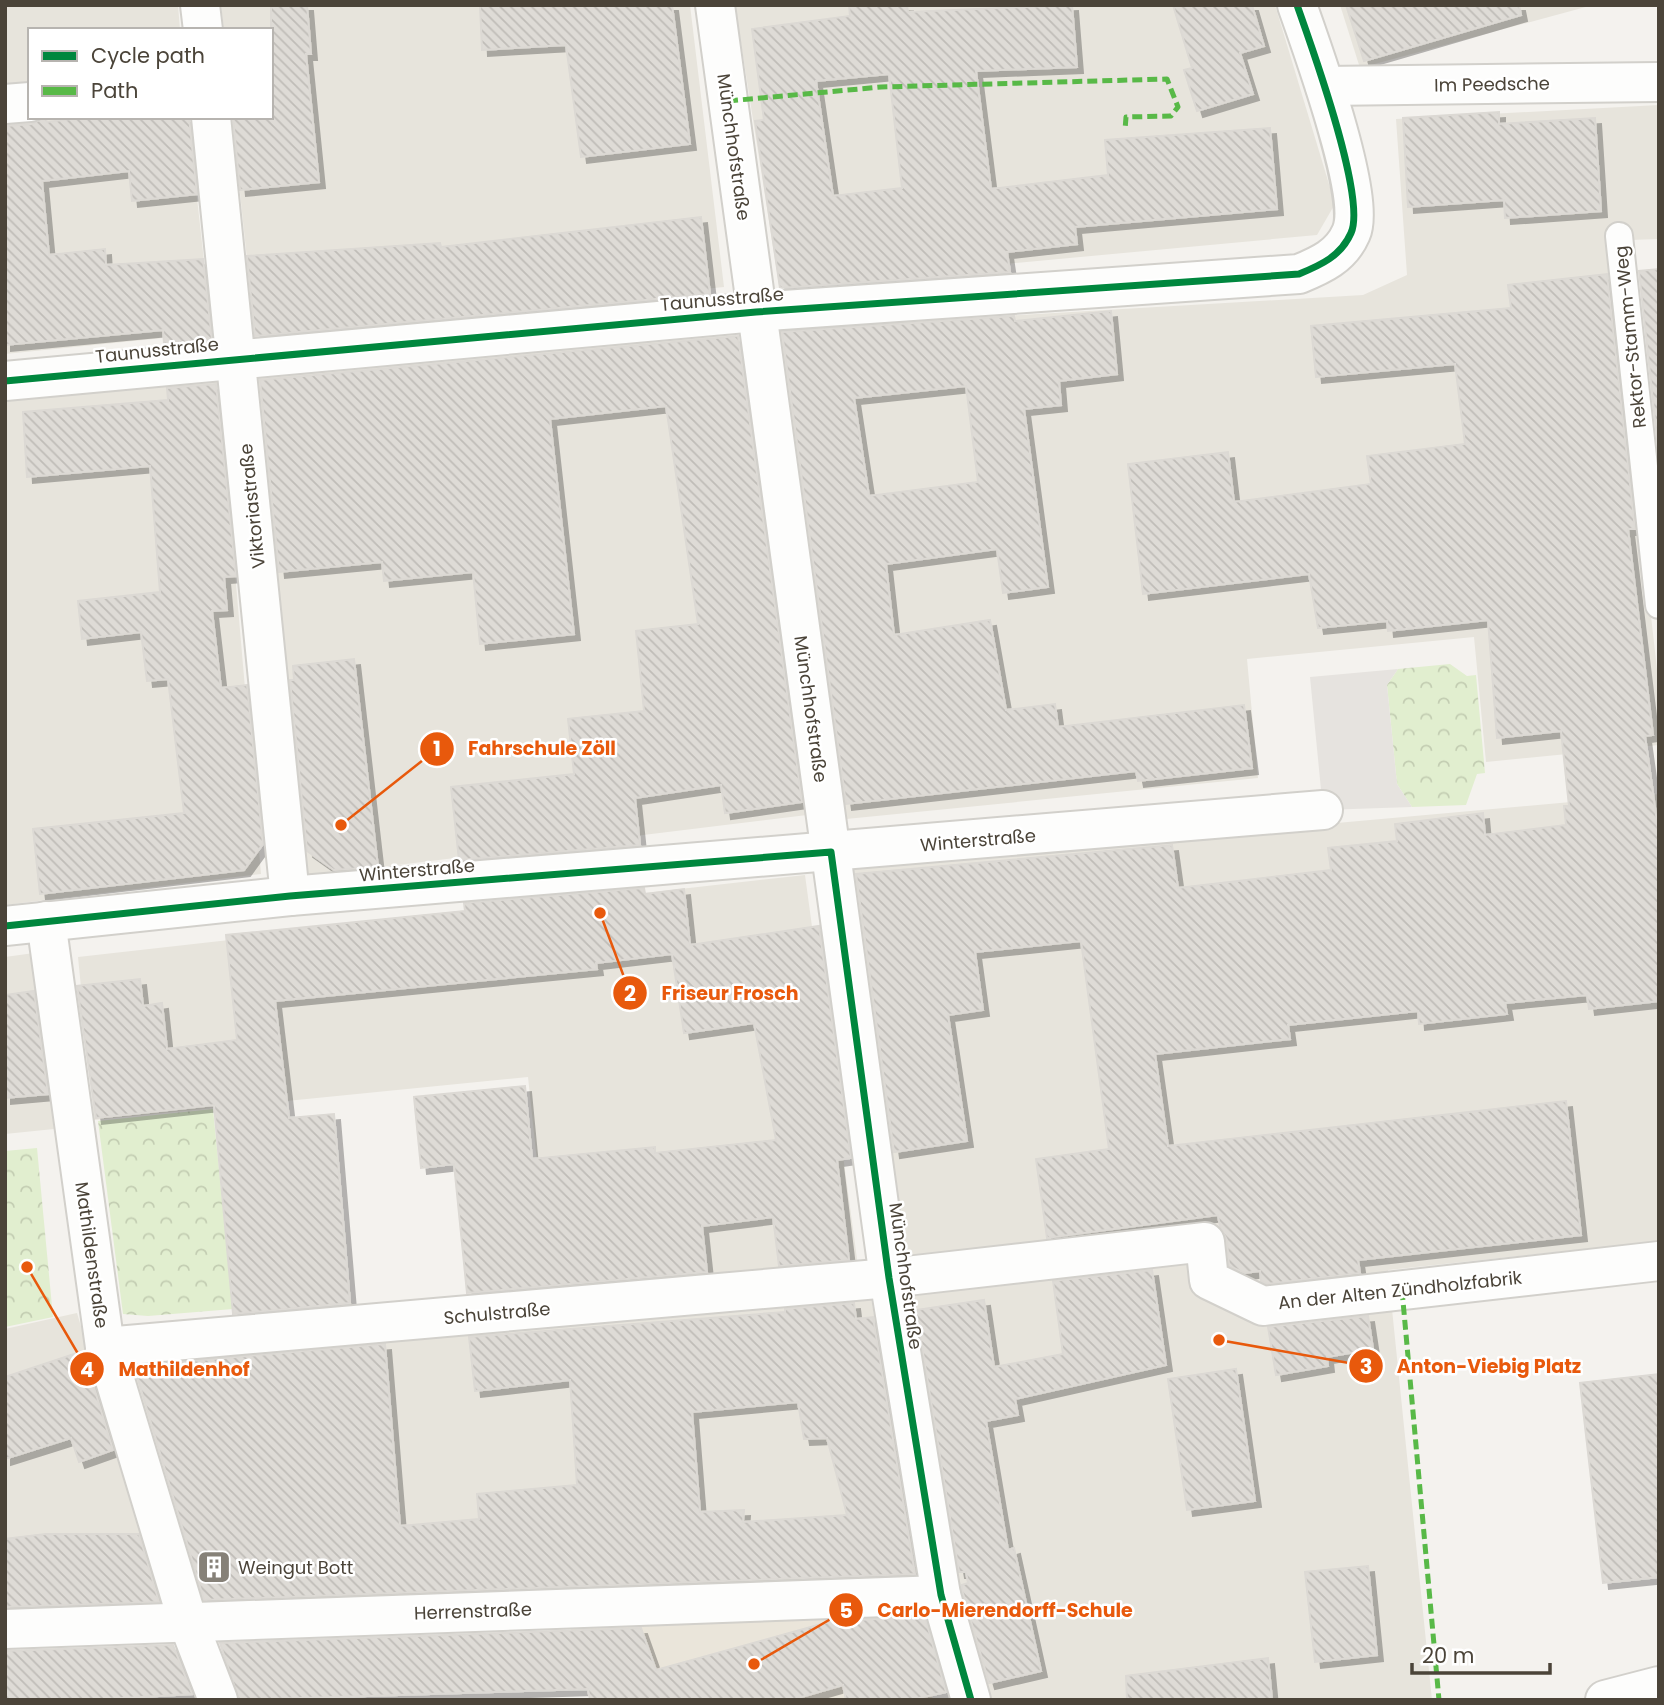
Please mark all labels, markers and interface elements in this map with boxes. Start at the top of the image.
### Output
legend [28,28,273,119]
text: Cycle path [91,41,205,70]
street label: Im Peedsche [1434,70,1550,98]
street label: Münchhofstraße [711,72,757,222]
text: Path [91,76,138,105]
street label: Rektor-Stamm-Weg [1608,245,1652,429]
street label: Taunusstraße [659,281,785,317]
street label: Taunusstraße [94,331,220,369]
street label: Viktoriastraße [233,442,271,570]
street label: Münchhofstraße [788,634,834,784]
callout: Fahrschule Zöll [419,729,630,769]
text: 1 [433,734,441,763]
text: Fahrschule Zöll [468,735,616,762]
street label: Winterstraße [919,822,1037,858]
street label: Winterstraße [358,852,476,888]
callout: Friseur Frosch [613,973,812,1013]
text: 2 [624,979,636,1008]
text: Friseur Frosch [662,980,798,1007]
street label: Mathildenstraße [69,1180,115,1330]
street label: Münchhofstraße [883,1201,929,1351]
street label: An der Alten Zündholzfabrik [1277,1265,1524,1315]
street label: Schulstraße [443,1296,551,1330]
callout: Anton-Viebig Platz [1348,1346,1596,1386]
callout: Mathildenhof [70,1349,264,1389]
text: 3 [1360,1352,1372,1381]
text: Anton-Viebig Platz [1397,1353,1581,1380]
text: 4 [80,1355,94,1384]
text: Mathildenhof [118,1356,250,1383]
building icon: Weingut Bott [195,1548,233,1586]
place label: Weingut Bott [238,1555,353,1580]
callout: Carlo-Mierendorff-Schule [828,1590,1147,1630]
street label: Herrenstraße [414,1596,532,1626]
text: 5 [839,1596,853,1625]
text: Carlo-Mierendorff-Schule [877,1597,1133,1624]
scale bar [1412,1632,1550,1676]
text: 20 m [1422,1641,1475,1670]

